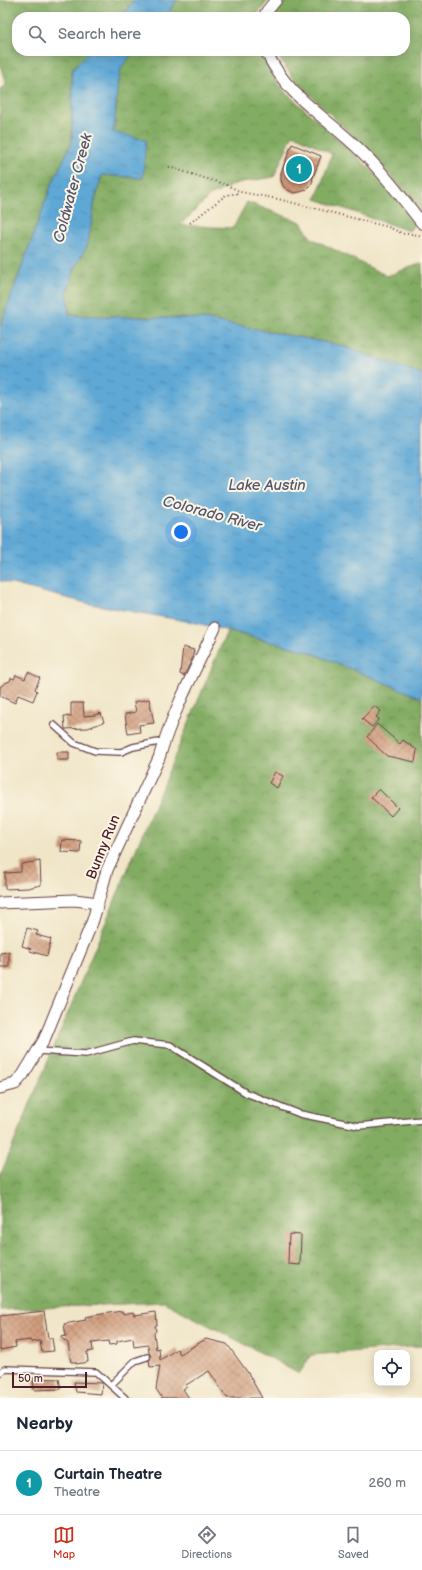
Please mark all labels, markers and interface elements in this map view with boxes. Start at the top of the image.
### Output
search box [12,12,410,56]
icon: search [26,23,48,45]
text: Search here [58,25,141,44]
water label: Coldwater Creek [49,131,97,245]
pin: 1 [286,154,312,184]
water label: Lake Austin [228,476,306,495]
water label: Colorado River [160,492,265,537]
your location [171,522,191,542]
street label: Bunny Run [82,812,124,882]
map controls [374,1350,410,1386]
button: locate [374,1350,410,1386]
scale bar [12,1370,87,1389]
text: 50 m [18,1372,43,1385]
text: Nearby [16,1414,73,1434]
text: Curtain Theatre [54,1465,162,1484]
text: 1 [26,1475,32,1491]
text: 260 m [368,1475,406,1491]
text: Theatre [54,1484,100,1500]
tab: Map [53,1524,75,1561]
tab: Directions [181,1524,232,1561]
tab: Saved [338,1524,369,1561]

